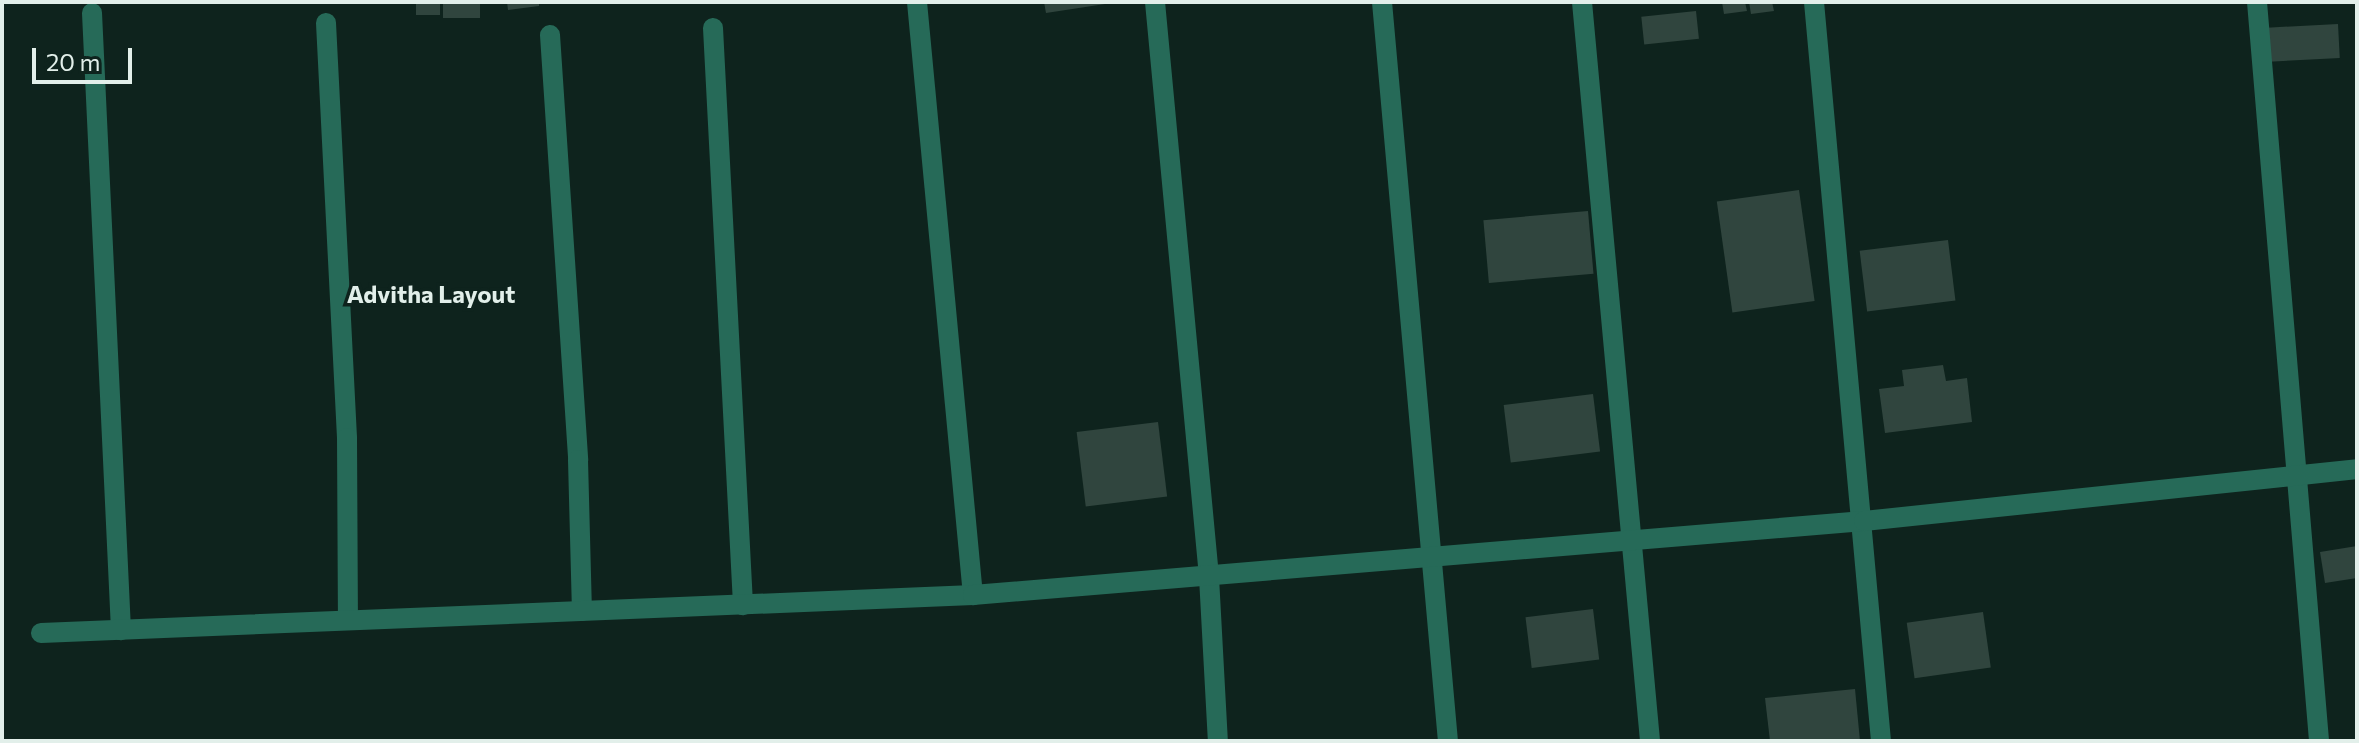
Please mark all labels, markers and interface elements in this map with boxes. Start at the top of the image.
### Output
scale bar [36,32,136,82]
text: 20 m [46,47,100,76]
district label: Advitha Layout [347,280,515,308]

